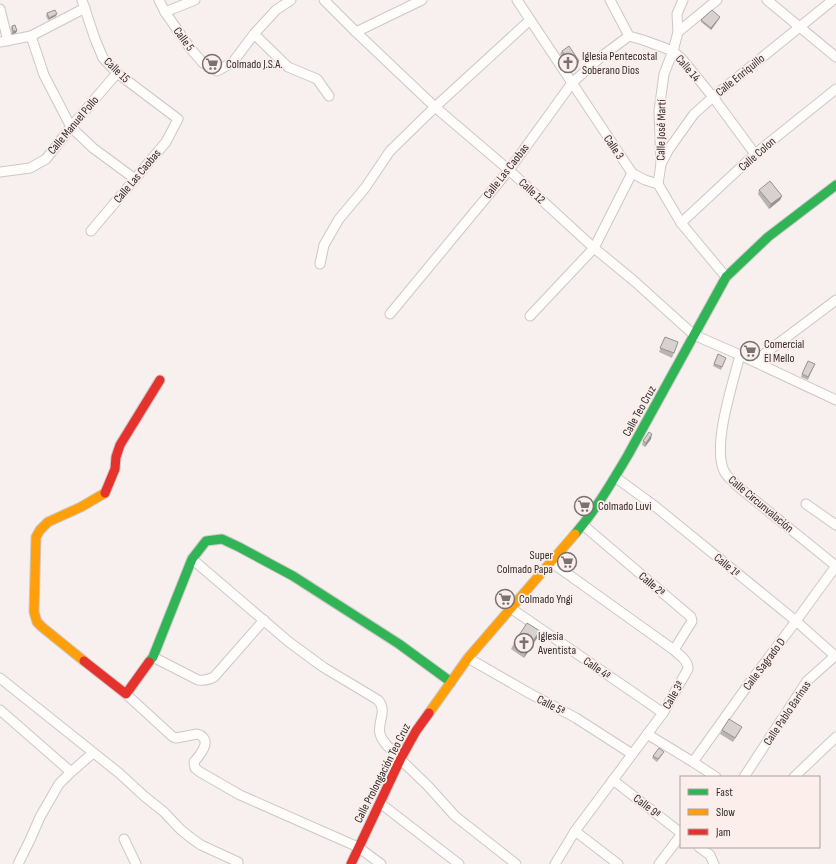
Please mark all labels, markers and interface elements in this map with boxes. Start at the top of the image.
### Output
street label: Calle 5 [170,24,197,54]
place label: Iglesia Pentecostal Soberano Dios [582,49,657,78]
street label: Calle Enriquillo [713,51,768,100]
church icon: Iglesia Pentecostal Soberano Dios [557,52,579,74]
street label: Calle 14 [672,52,703,85]
supermarket icon: Colmado J.S.A. [201,53,223,75]
street label: Calle 15 [100,54,133,86]
place label: Colmado J.S.A. [226,57,283,72]
street label: Calle Manuel Pollo [45,93,102,158]
street label: Calle José Martí [653,99,670,161]
street label: Calle 3 [600,132,627,162]
street label: Calle Colon [736,134,779,175]
street label: Calle Las Caobas [480,141,533,202]
street label: Calle Las Caobas [110,146,164,206]
street label: Calle 12 [515,175,548,207]
place label: Comercial El Mello [764,337,804,366]
supermarket icon: Comercial El Mello [739,340,761,362]
street label: Calle Teo Cruz [619,383,660,439]
street label: Calle Circunvalación [725,473,796,536]
supermarket icon: Colmado Luvi [573,495,595,517]
place label: Colmado Luvi [598,499,651,514]
place label: Super Colmado Papa [497,548,554,577]
street label: Calle 1ª [711,550,743,581]
supermarket icon: Super Colmado Papa [556,551,578,573]
street label: Calle 2ª [635,569,668,600]
supermarket icon: Colmado Yngi [494,588,516,610]
place label: Colmado Yngi [519,592,573,607]
place label: Iglesia Aventista [537,629,576,658]
church icon: Iglesia Aventista [513,632,535,654]
street label: Calle Sagrado D [740,635,789,693]
street label: Calle 4ª [580,654,614,683]
street label: Calle 3ª [659,678,688,712]
street label: Calle Pablo Barinas [760,678,815,748]
street label: Calle 5ª [534,692,568,719]
street label: Calle Prolongación Teo Cruz [351,720,414,826]
legend [680,776,820,848]
text: Fast [716,785,733,800]
street label: Calle 9ª [630,791,664,822]
text: Slow [716,805,735,820]
text: Jam [715,825,731,840]

